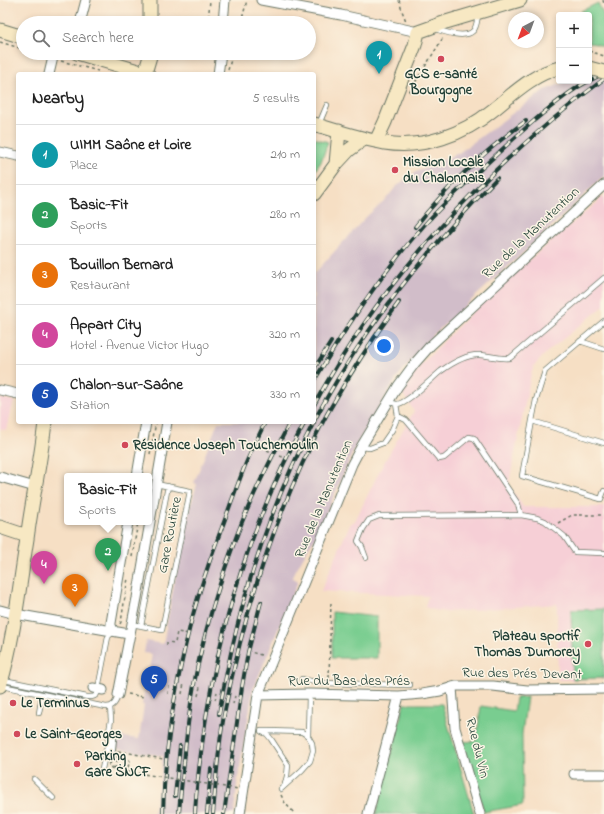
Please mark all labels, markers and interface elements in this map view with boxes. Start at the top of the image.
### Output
north arrow [508,12,544,48]
map controls [556,12,592,84]
button: + [556,12,592,48]
search box [16,16,316,60]
icon: search [30,27,52,49]
text: Search here [62,27,134,49]
pin: 1 [366,41,392,74]
button: − [556,48,592,84]
marker: GCS e-santé Bourgogne [436,54,446,64]
place label: GCS e-santé Bourgogne [405,64,478,103]
text: Nearby [32,86,84,111]
text: 5 results [252,89,300,108]
text: UIMM Saône et Loire [70,134,191,156]
text: 1 [43,145,47,164]
text: 210 m [270,145,300,164]
place label: Mission Locale du Chalonnais [403,152,485,189]
text: Place [70,156,98,175]
marker: Mission Locale du Chalonnais [390,165,400,175]
street label: Rue de la Manutention [477,182,585,284]
text: Basic-Fit [70,194,128,216]
text: 2 [42,205,48,224]
text: 280 m [270,205,300,224]
text: Sports [70,216,107,235]
text: Bouillon Bernard [70,254,173,276]
text: 3 [42,265,48,284]
text: 310 m [272,265,300,284]
text: Restaurant [70,276,130,295]
text: Appart City [70,314,141,336]
text: 4 [42,325,48,344]
text: 320 m [269,325,300,344]
text: Hotel · Avenue Victor Hugo [70,336,209,355]
your location [374,336,394,356]
text: Chalon-sur-Saône [70,374,183,396]
text: 5 [41,385,49,404]
text: 330 m [270,385,300,404]
text: Station [70,396,110,415]
place label: Résidence Joseph Touchemoulin [132,435,318,456]
street label: Rue de la Manutention [290,436,358,561]
marker: Résidence Joseph Touchemoulin [120,440,130,450]
popup [64,473,152,525]
text: Basic-Fit [79,479,137,501]
street label: Gare Routière [152,494,188,575]
text: Sports [79,501,116,520]
pin: 2 [95,538,121,571]
pin: 4 [31,551,57,584]
pin: 3 [62,574,88,607]
place label: Plateau sportif Thomas Dumorey [474,626,581,665]
marker: Plateau sportif Thomas Dumorey [583,639,593,649]
street label: Rue des Prés Devant [462,662,582,686]
pin: 5 [141,666,167,699]
street label: Rue du Bas des Prés [288,671,410,692]
place label: Le Terminus [21,693,90,714]
marker: Le Terminus [8,698,18,708]
street label: Rue du Vin [459,716,495,780]
place label: Le Saint-Georges [25,724,122,747]
marker: Le Saint-Georges [12,729,22,739]
place label: Parking Gare SNCF [85,746,152,783]
marker: Parking Gare SNCF [72,759,82,769]

